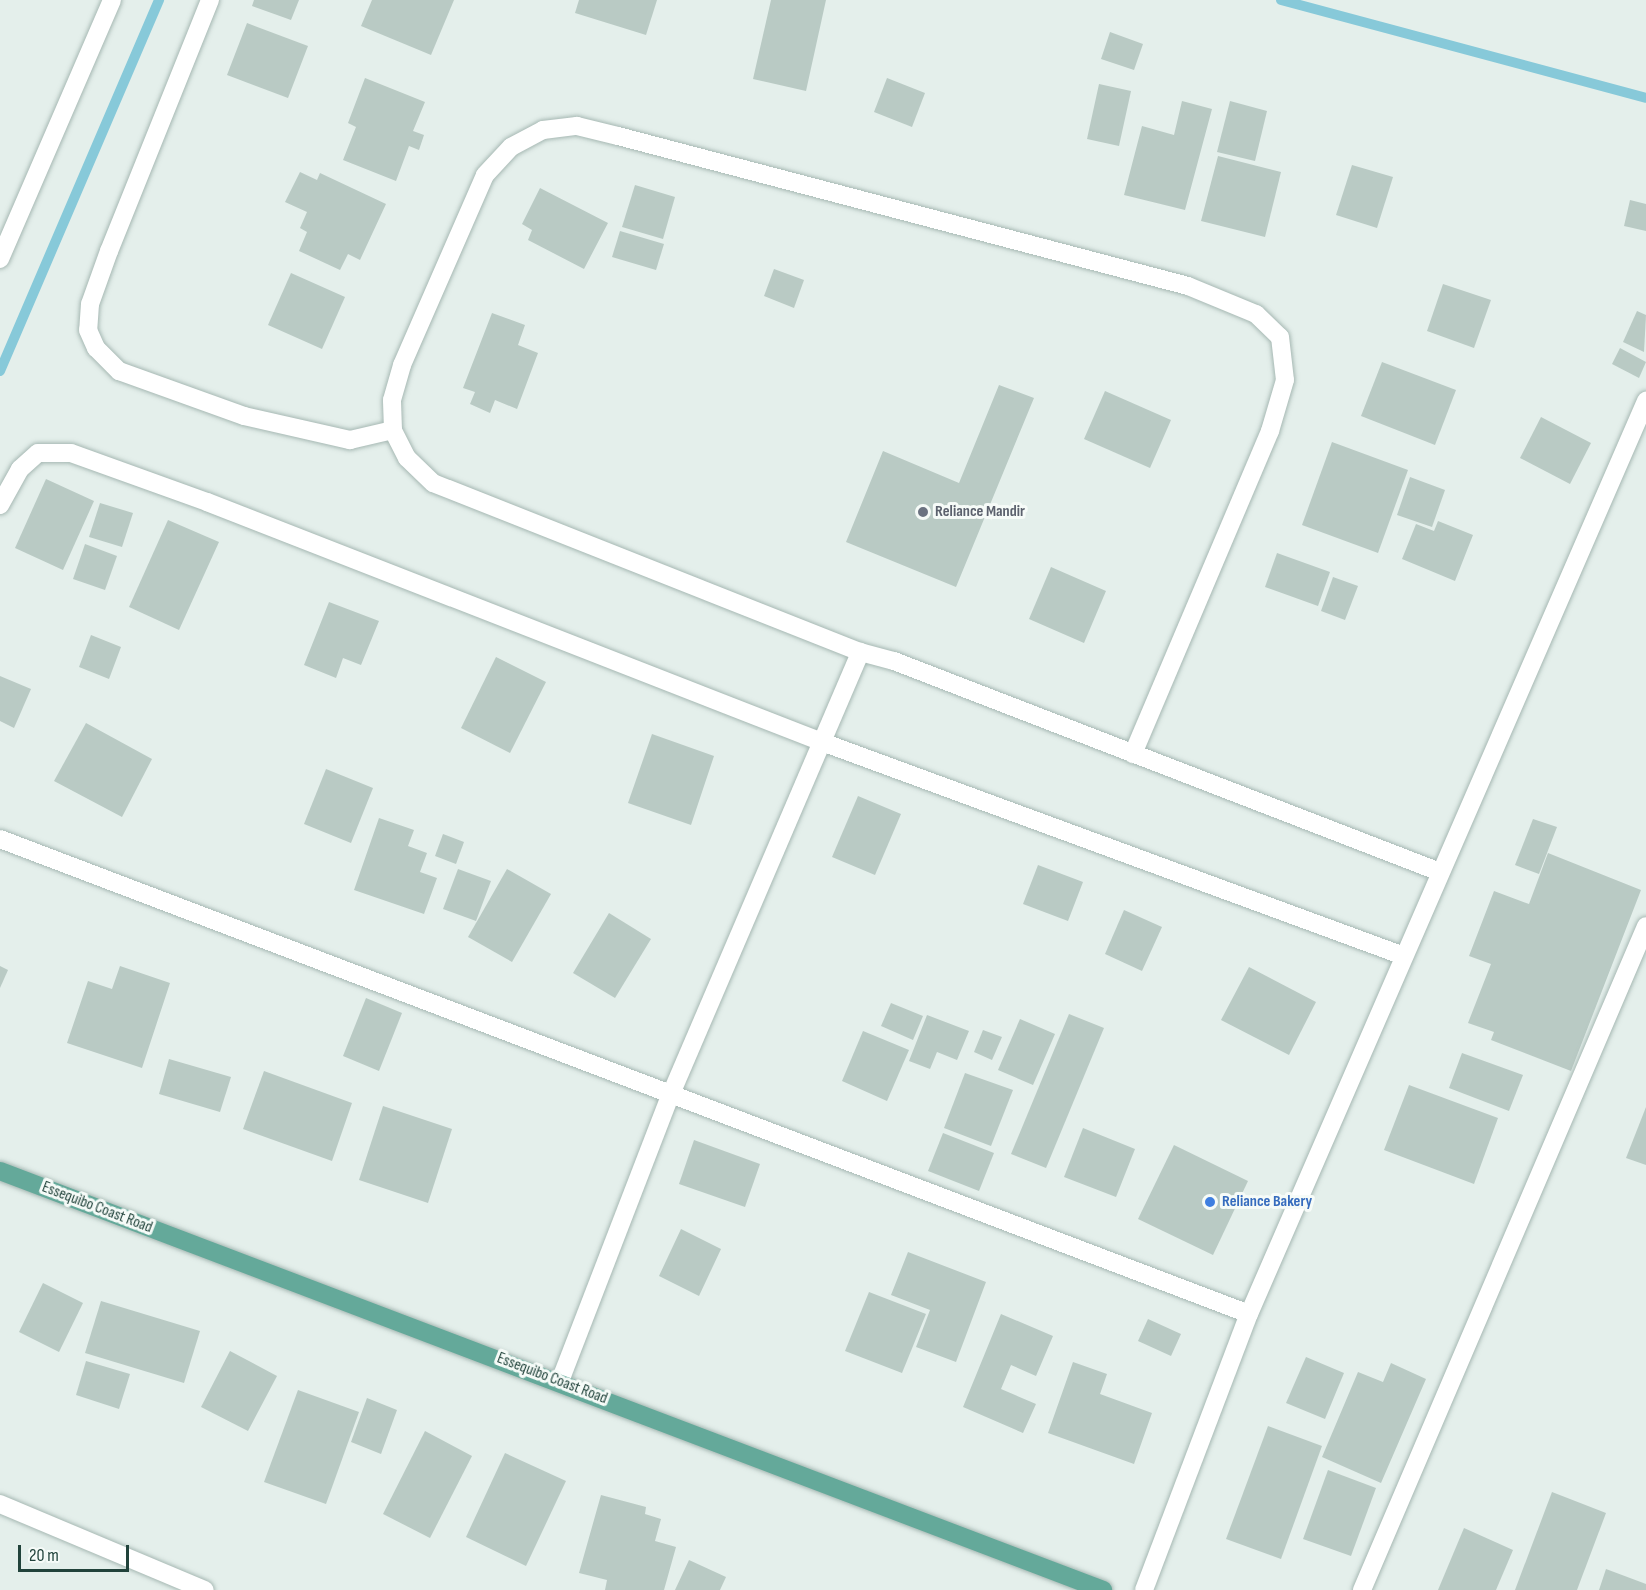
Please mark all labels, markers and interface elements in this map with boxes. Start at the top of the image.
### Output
place label: Reliance Mandir [935,502,1025,522]
marker: Reliance Mandir [916,505,930,519]
street label: Essequibo Coast Road [39,1178,155,1238]
place label: Reliance Bakery [1222,1192,1312,1212]
marker: Reliance Bakery [1203,1195,1217,1209]
street label: Essequibo Coast Road [494,1349,610,1409]
scale bar [21,1533,132,1571]
text: 20 m [29,1545,59,1566]

